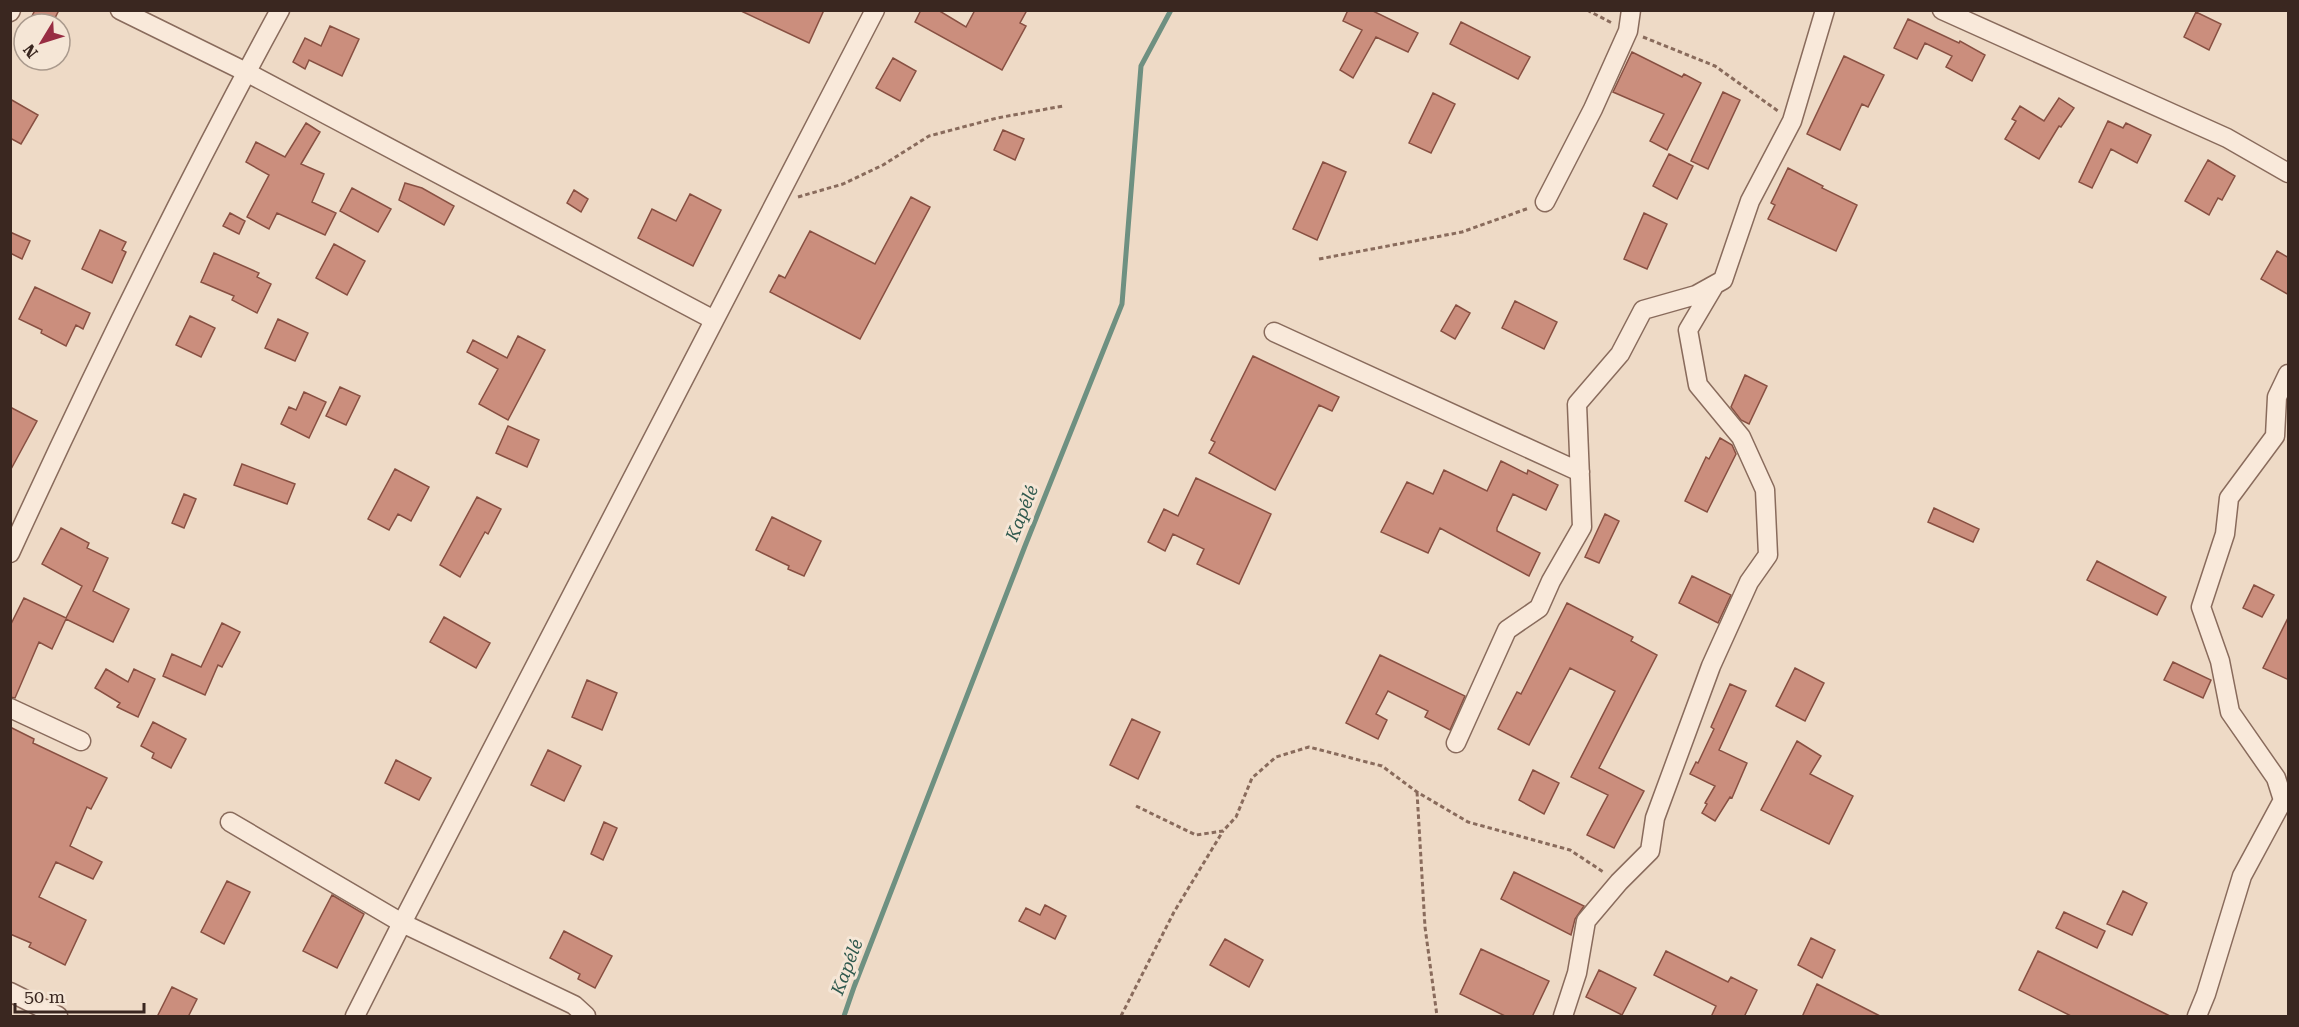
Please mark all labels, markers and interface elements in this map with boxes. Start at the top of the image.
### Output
north arrow [12,12,72,72]
text: N [19,40,42,62]
water label: Kapélé [1001,482,1042,545]
water label: Kapélé [826,936,867,999]
scale bar [15,976,144,1014]
text: 50 m [24,986,65,1007]

